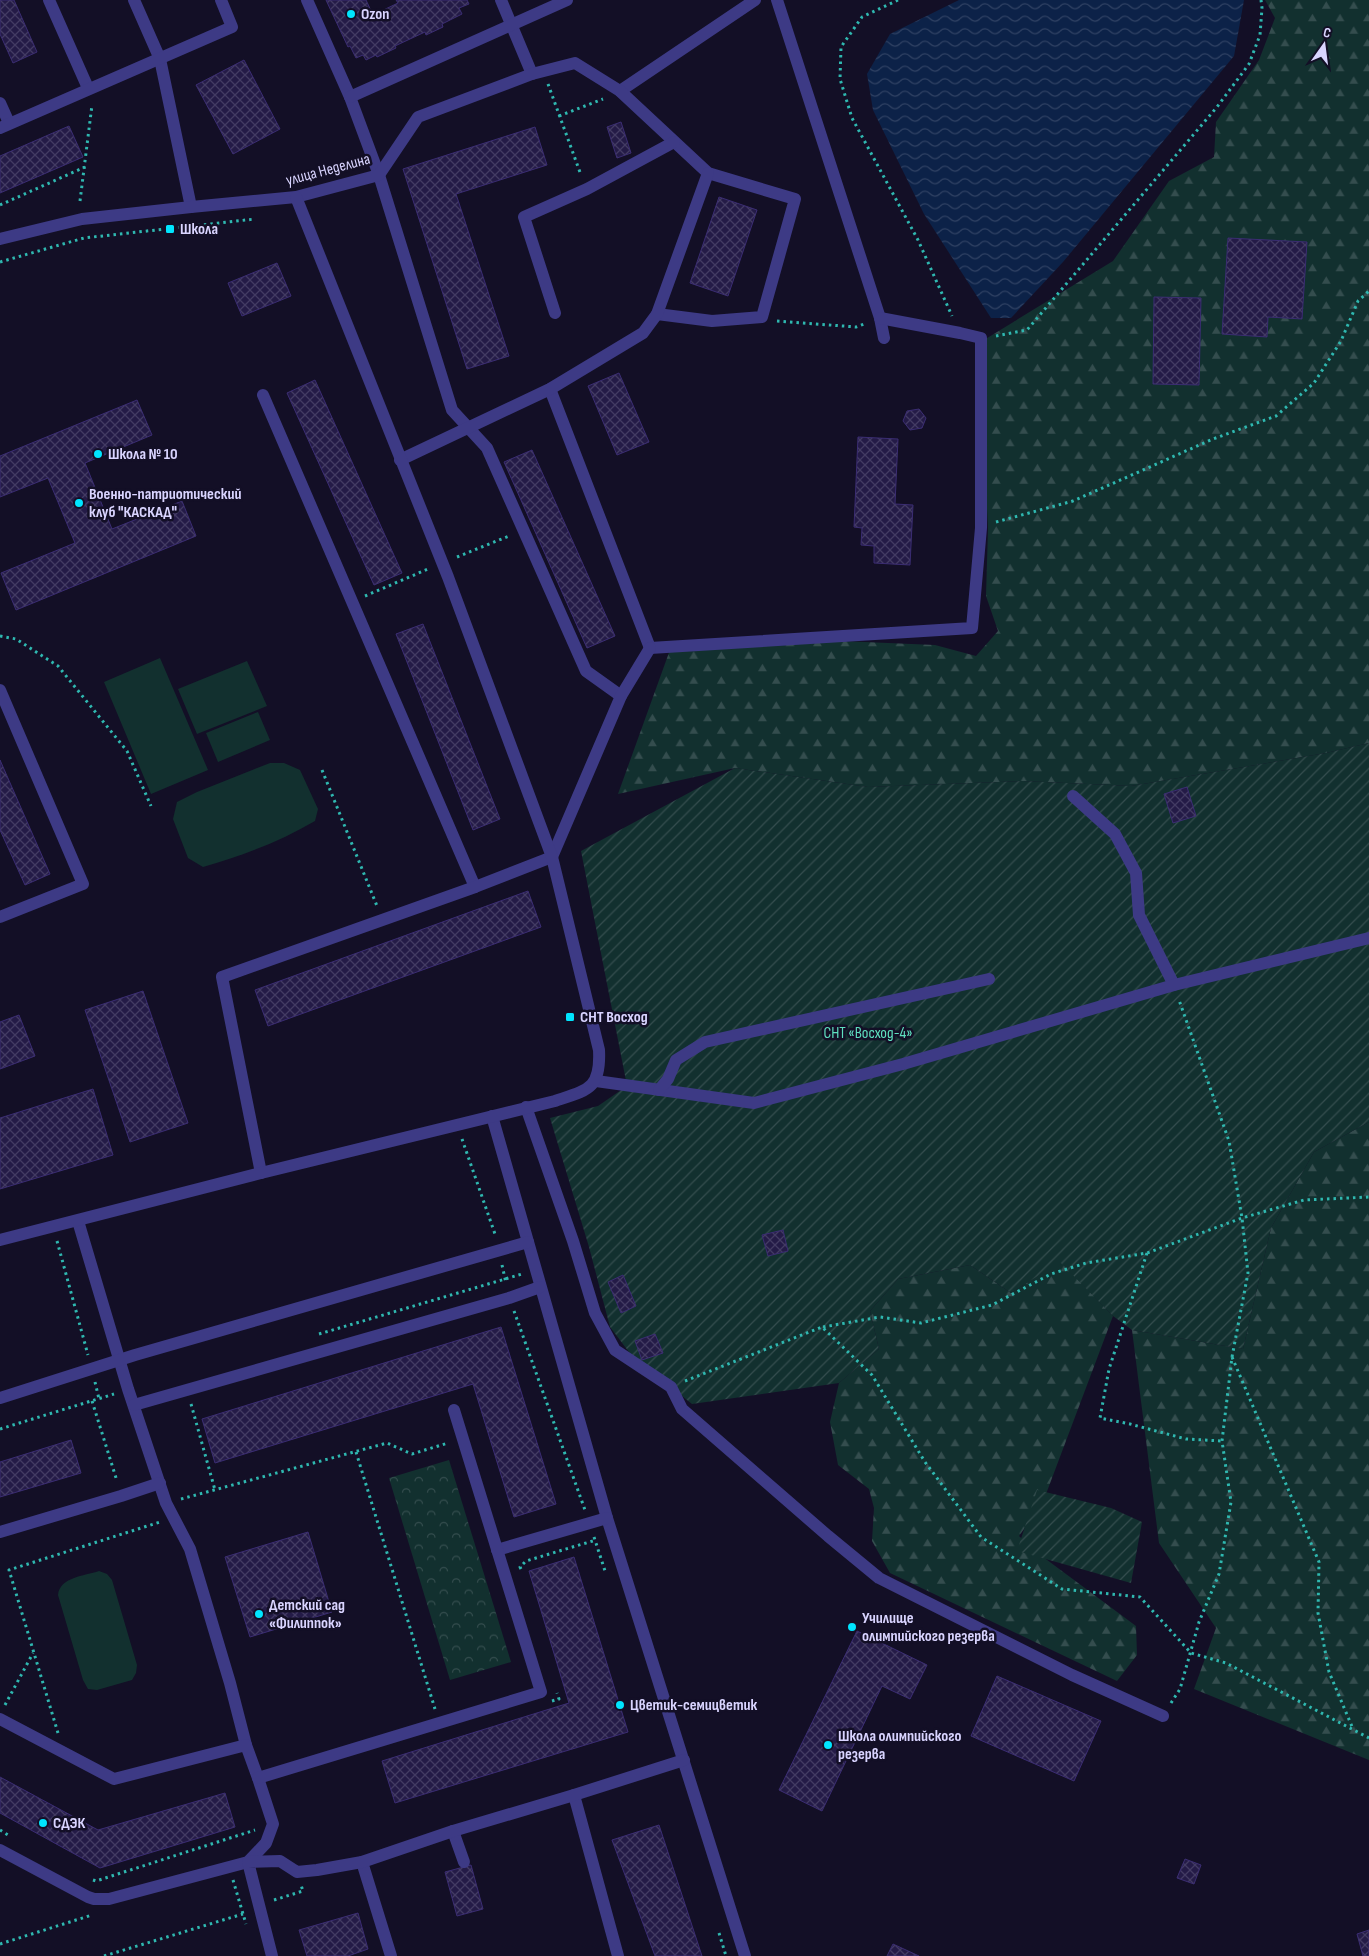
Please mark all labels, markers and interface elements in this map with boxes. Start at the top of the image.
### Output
place label: Ozon [361,5,389,24]
marker: Ozon [345,8,357,20]
north arrow [1299,20,1349,70]
text: С [1321,24,1333,42]
street label: улица Неделина [284,150,372,190]
place label: Школа [180,220,218,239]
marker: Школа [164,223,176,235]
place label: Школа № 10 [108,445,178,464]
marker: Школа № 10 [92,448,104,460]
place label: Военно-патриотический клуб "КАСКАД" [89,485,241,522]
marker: Военно-патриотический клуб "КАСКАД" [73,497,85,509]
place label: СНТ Восход [580,1008,648,1027]
marker: СНТ Восход [564,1011,576,1023]
park label: СНТ «Восход-4» [823,1024,913,1043]
place label: Детский сад «Филиппок» [269,1596,345,1633]
marker: Детский сад «Филиппок» [253,1608,265,1620]
place label: Училище олимпийского резерва [862,1609,995,1646]
marker: Училище олимпийского резерва [846,1621,858,1633]
place label: Цветик-семицветик [630,1696,758,1715]
marker: Цветик-семицветик [614,1699,626,1711]
place label: Школа олимпийского резерва [838,1727,962,1764]
marker: Школа олимпийского резерва [822,1739,834,1751]
place label: СДЭК [53,1814,85,1833]
marker: СДЭК [37,1817,49,1829]

